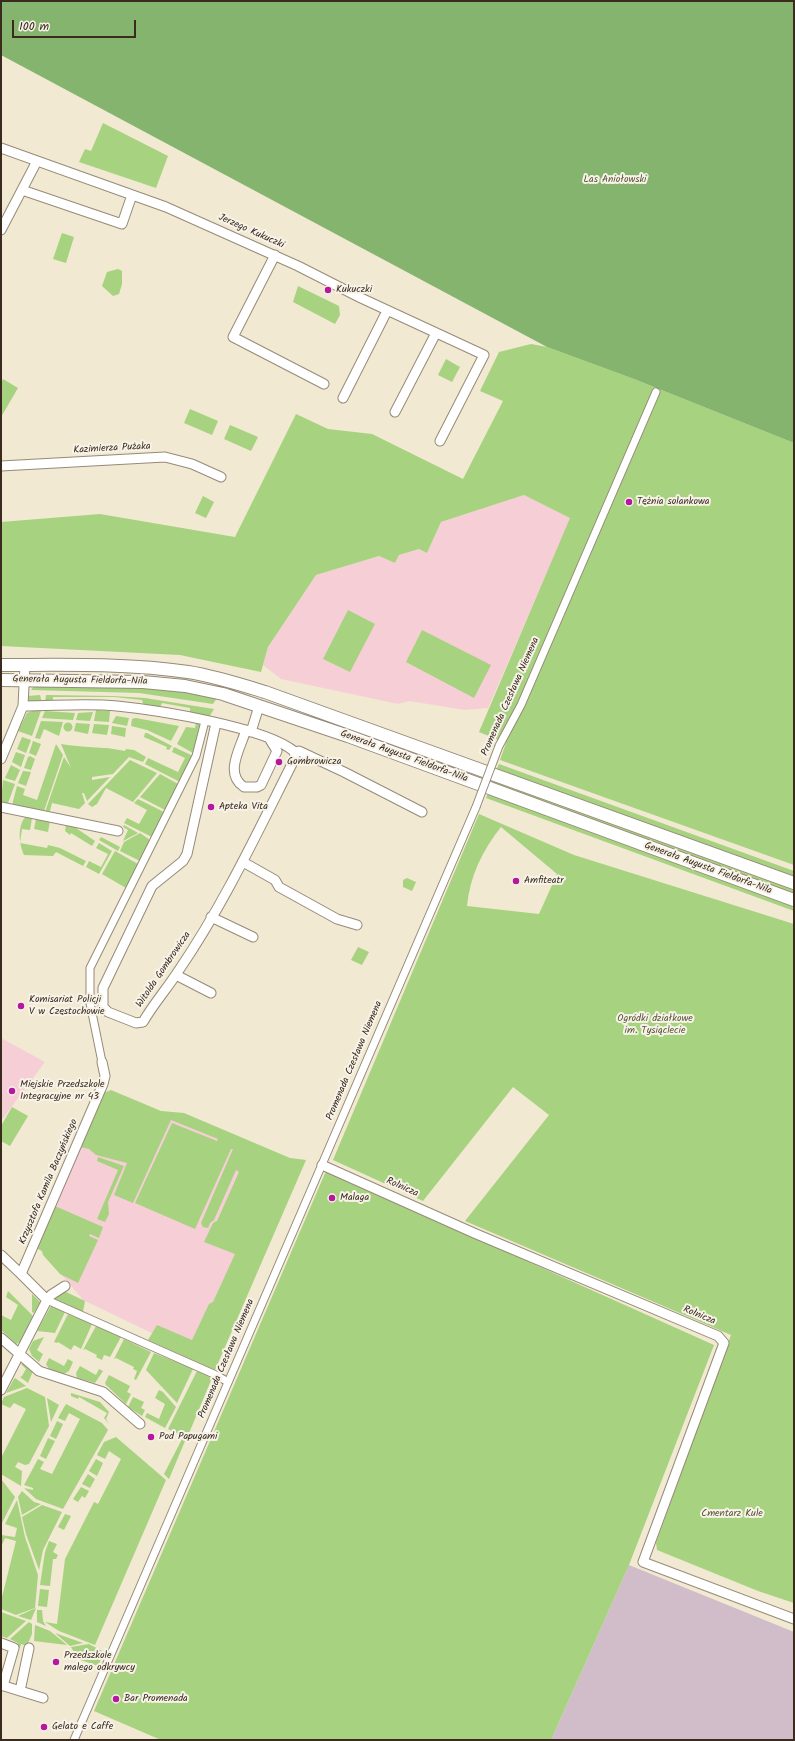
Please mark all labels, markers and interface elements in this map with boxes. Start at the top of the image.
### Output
scale bar [14,12,138,38]
text: 100 m [19,17,49,36]
park label: Las Aniołowski [584,174,646,186]
street label: Jerzego Kukuczki [216,212,286,252]
place label: Kukuczki [336,284,372,296]
marker: Kukuczki [323,285,333,295]
street label: Kazimierza Pużaka [73,441,151,457]
place label: Tężnia solankowa [637,496,709,508]
marker: Tężnia solankowa [624,497,634,507]
street label: Promenada Czesława Niemena [479,636,543,758]
street label: Generała Augusta Fieldorfa-Nila [13,674,147,688]
street label: Generała Augusta Fieldorfa-Nila [339,728,469,786]
place label: Gombrowicza [287,756,341,768]
marker: Gombrowicza [274,757,284,767]
place label: Apteka Vita [219,801,268,813]
marker: Apteka Vita [206,802,216,812]
street label: Generała Augusta Fieldorfa-Nila [643,840,773,898]
place label: Amfiteatr [524,875,564,887]
marker: Amfiteatr [511,876,521,886]
street label: Witolda Gombrowicza [134,930,194,1010]
place label: Komisariat Policji V w Częstochowie [29,994,104,1018]
street label: Promenada Czesława Niemena [324,1000,386,1122]
marker: Komisariat Policji V w Częstochowie [16,1001,26,1011]
park label: Ogródki działkowe im. Tysiąclecie [617,1013,693,1036]
place label: Miejskie Przedszkole Integracyjne nr 43 [20,1079,105,1102]
marker: Miejskie Przedszkole Integracyjne nr 43 [7,1086,17,1096]
street label: Krzysztofa Kamila Baczyńskiego [17,1118,81,1246]
street label: Rolnicza [384,1176,420,1200]
place label: Malaga [340,1192,369,1204]
marker: Malaga [327,1193,337,1203]
street label: Promenada Czesława Niemena [196,1298,258,1420]
street label: Rolnicza [681,1304,717,1328]
place label: Pod Papugami [159,1431,217,1443]
marker: Pod Papugami [146,1432,156,1442]
park label: Cmentarz Kule [701,1508,763,1520]
place label: Przedszkole malego odkrywcy [64,1650,135,1674]
marker: Przedszkole malego odkrywcy [51,1657,61,1667]
place label: Bar Promenada [124,1693,188,1705]
marker: Bar Promenada [111,1694,121,1704]
place label: Gelato e Caffe [52,1721,113,1733]
marker: Gelato e Caffe [39,1722,49,1732]

